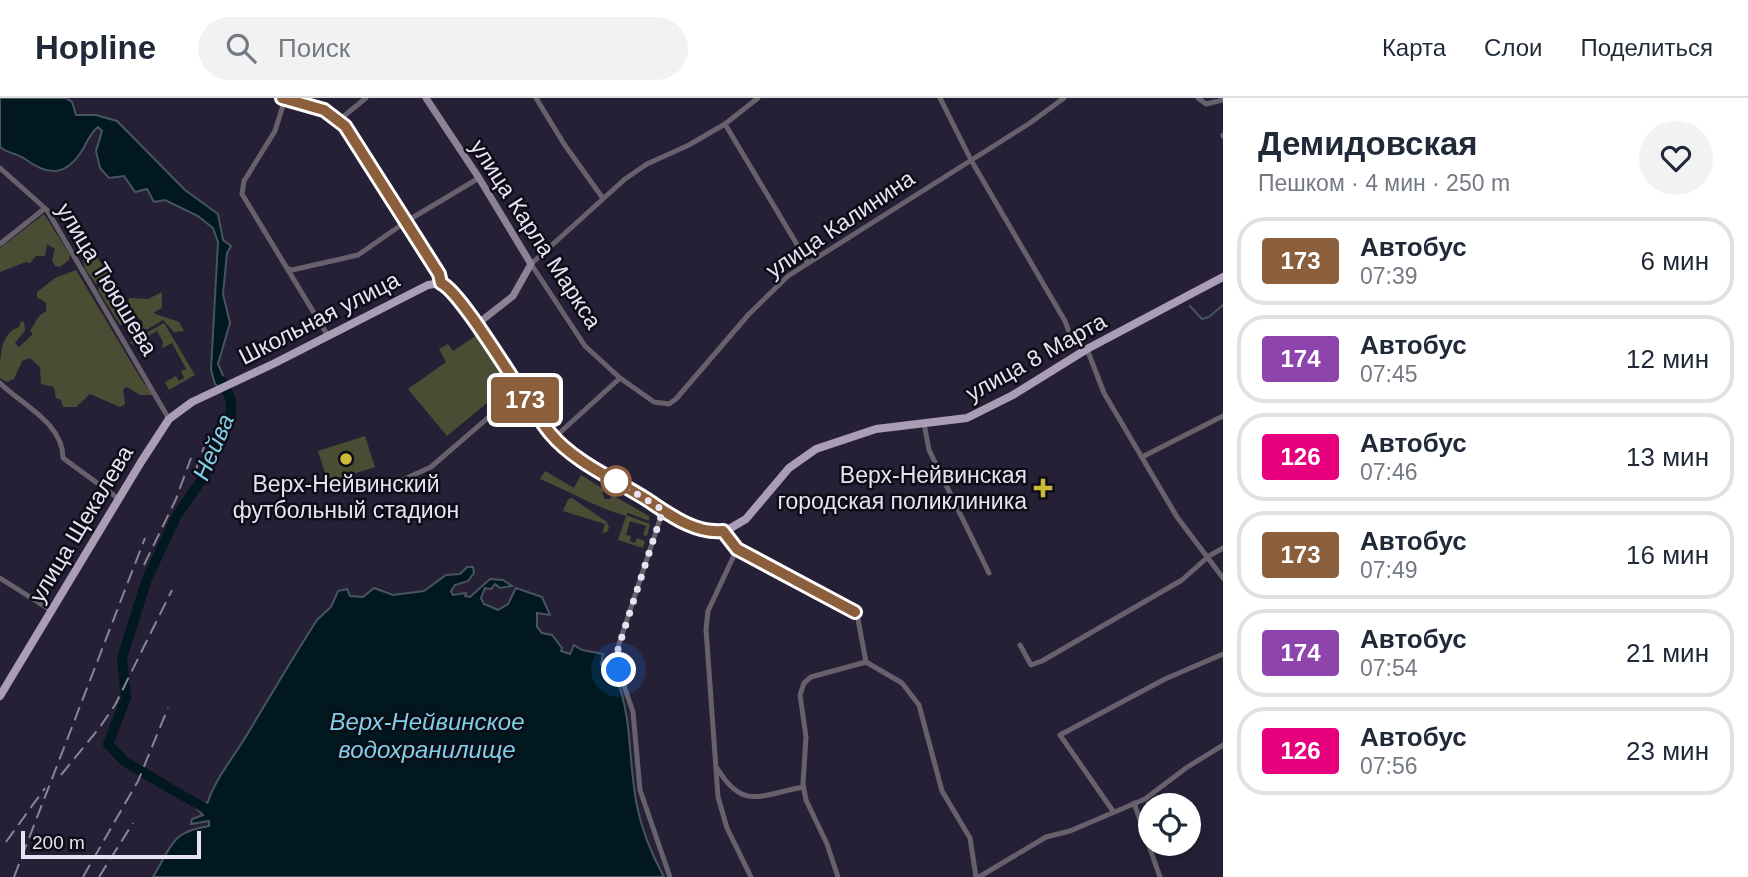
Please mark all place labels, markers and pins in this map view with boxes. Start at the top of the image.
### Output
marker: Верх-Нейвинский футбольный стадион [338,451,354,467]
place label: Верх-Нейвинская городская поликлиника [778,462,1027,514]
unlabelled marker [601,466,631,496]
place label: Верх-Нейвинский футбольный стадион [233,471,459,523]
marker: Верх-Нейвинская городская поликлиника [1033,478,1053,498]

